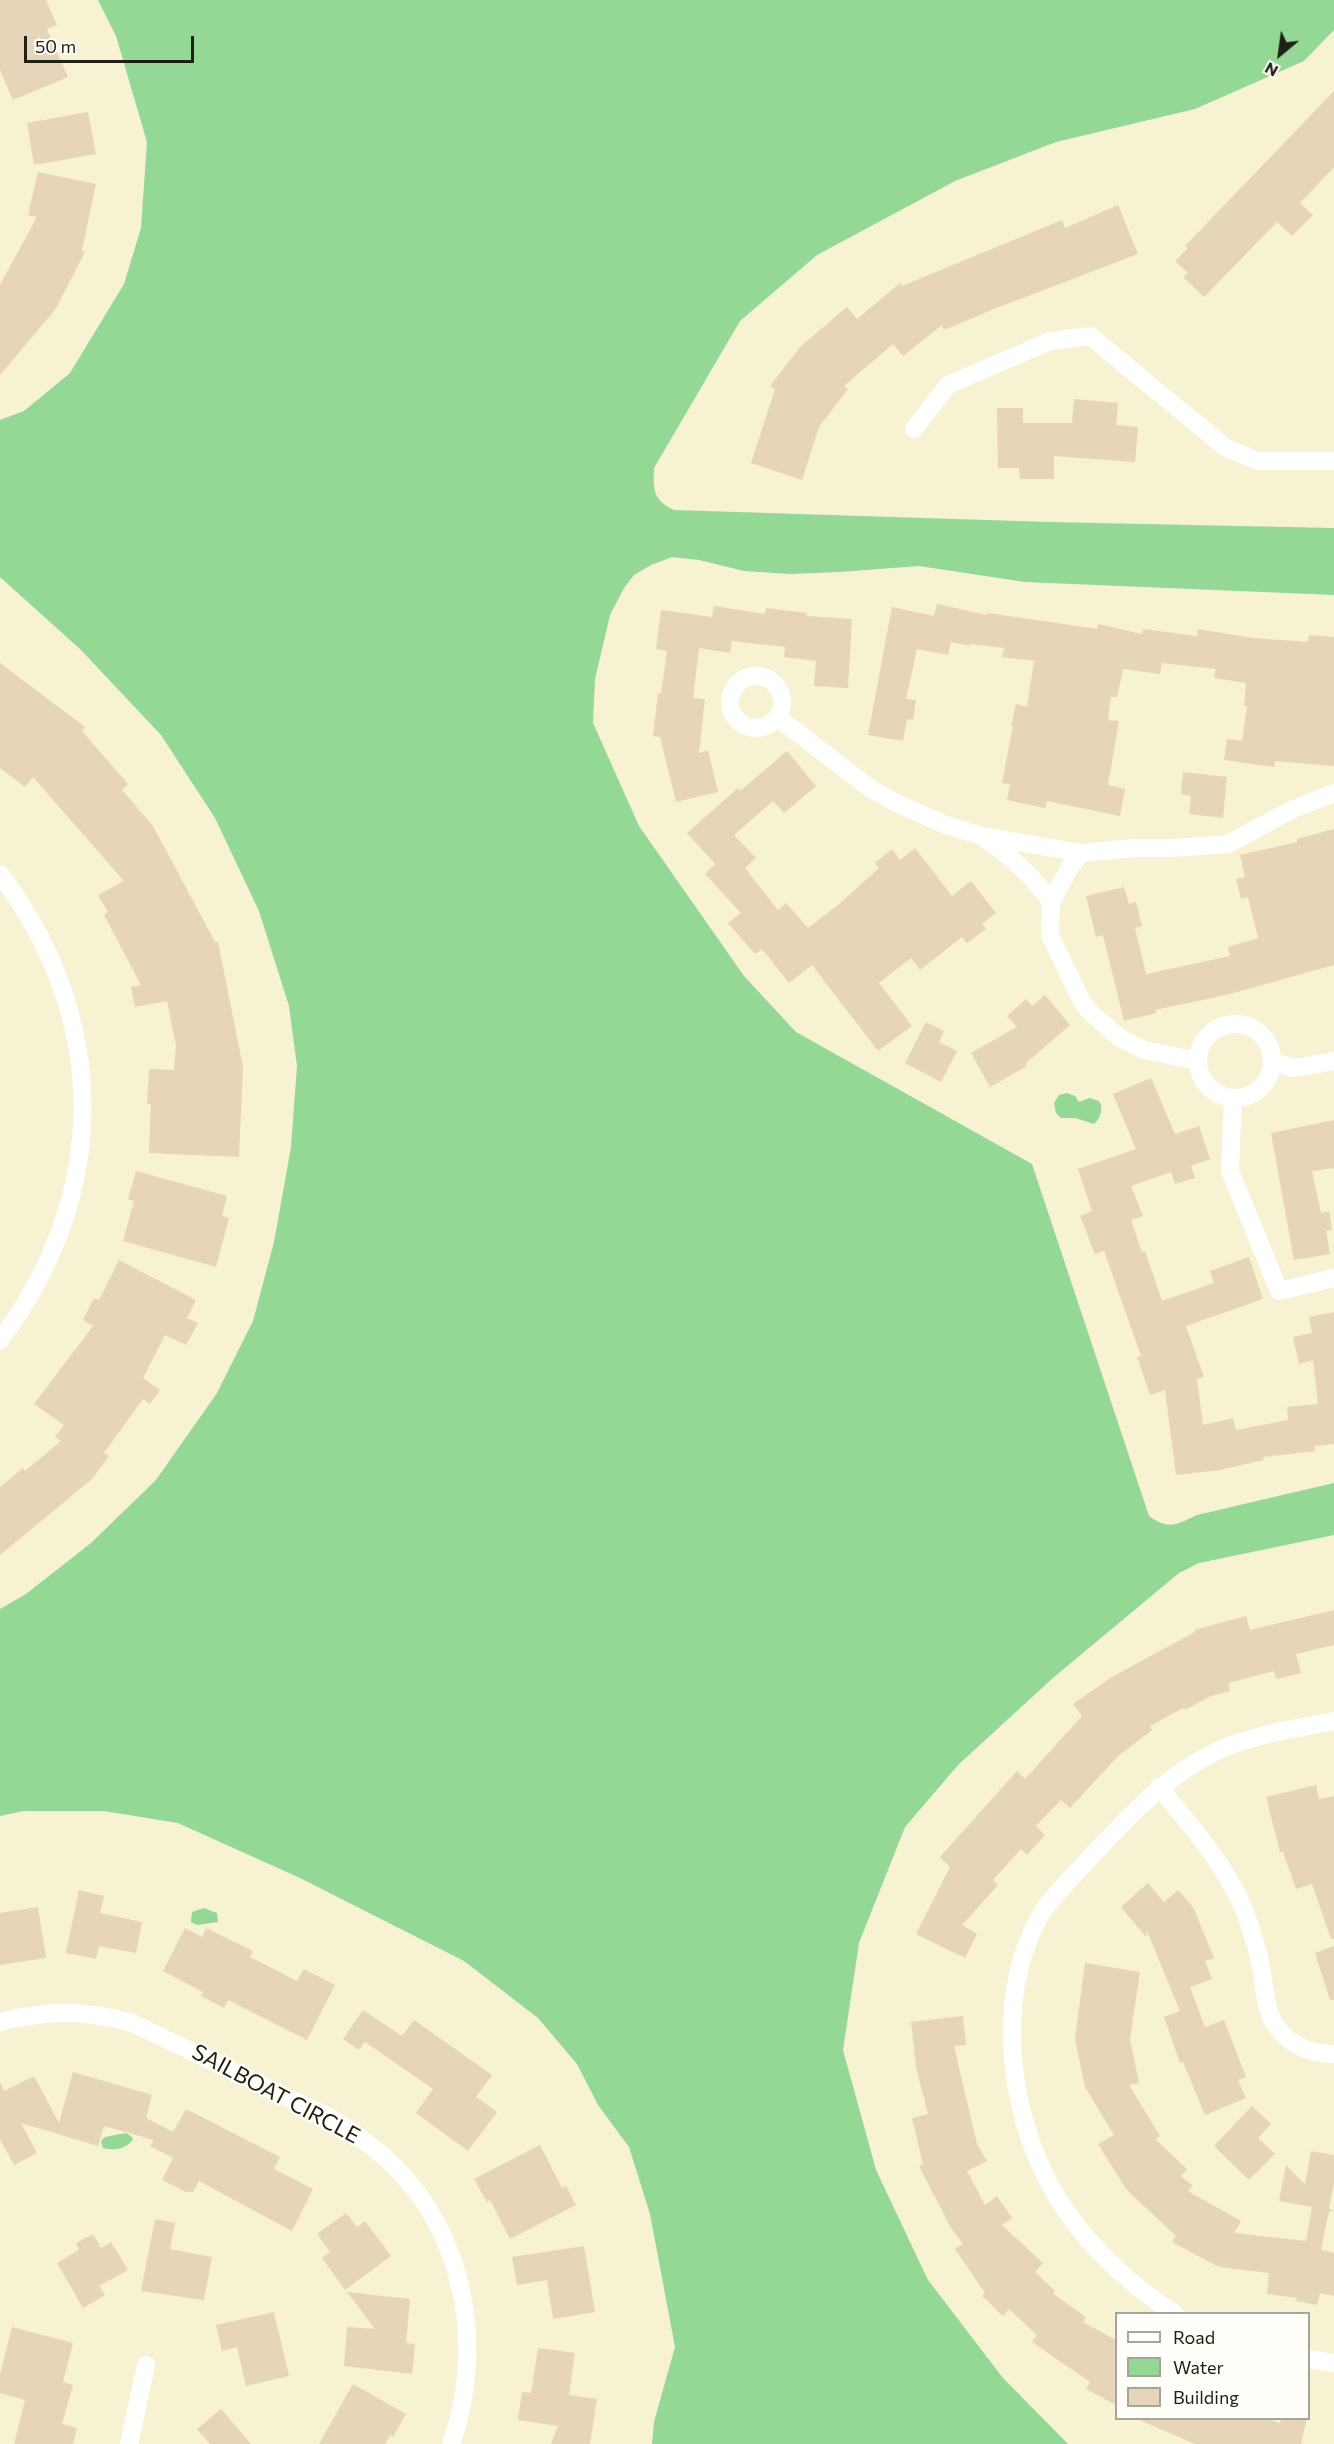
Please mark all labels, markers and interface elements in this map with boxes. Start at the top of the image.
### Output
scale bar [27,24,196,62]
north arrow [1250,24,1310,84]
text: 50 m [35,35,76,57]
text: N [1261,59,1281,81]
street label: SAILBOAT CIRCLE [188,2039,364,2149]
legend [1115,2312,1310,2420]
text: Road [1173,2326,1215,2348]
text: Water [1173,2356,1224,2378]
text: Building [1173,2386,1239,2408]

